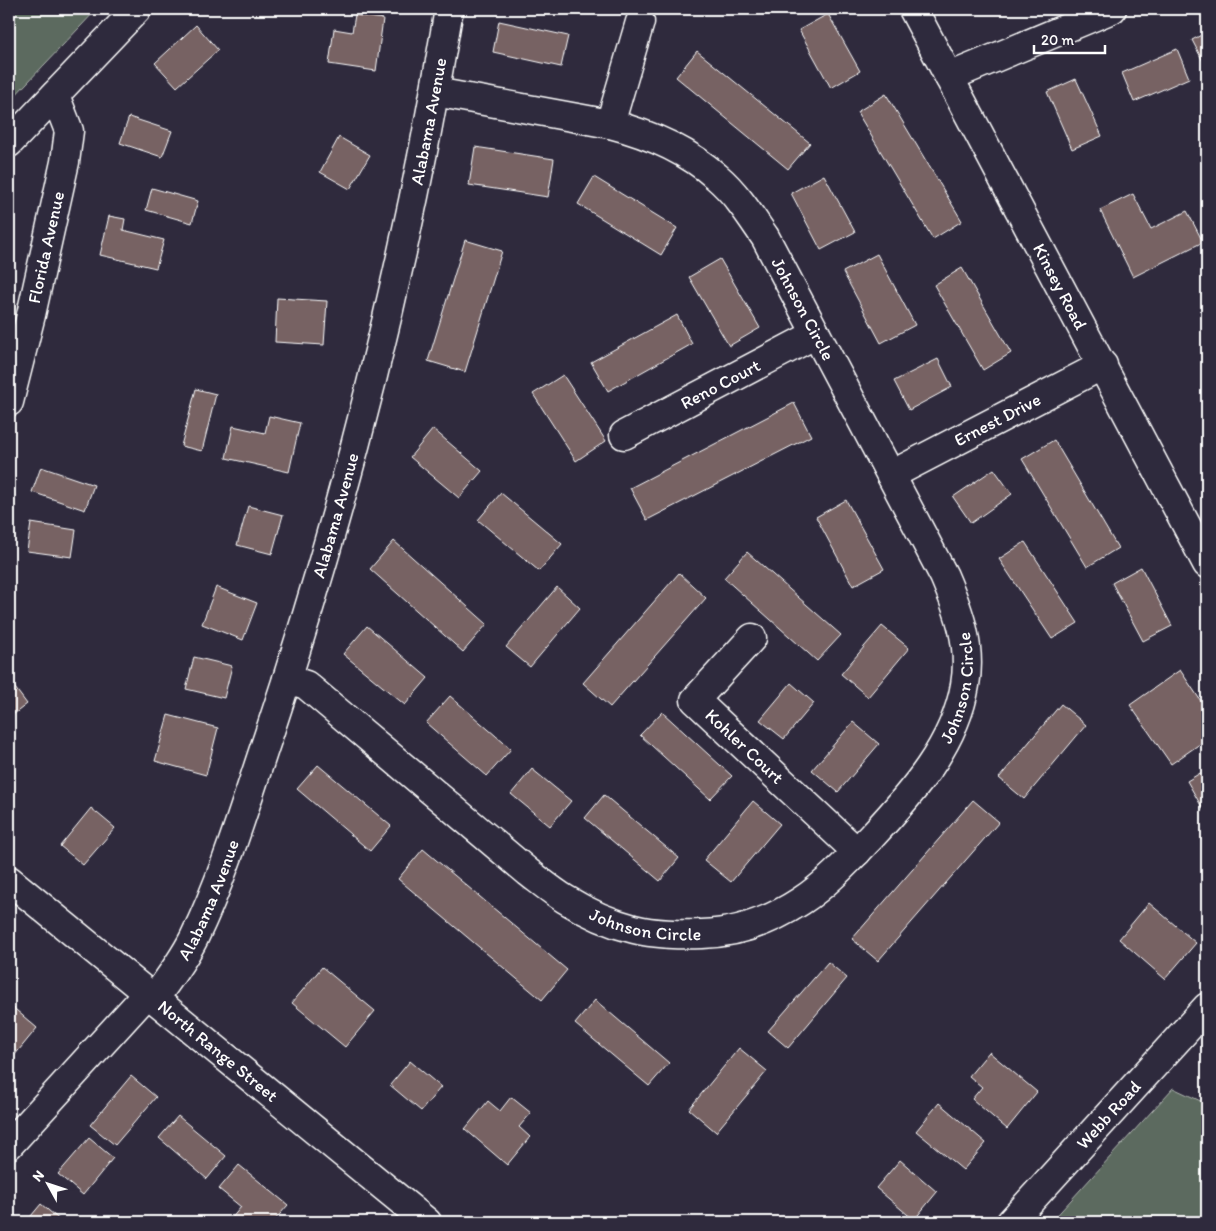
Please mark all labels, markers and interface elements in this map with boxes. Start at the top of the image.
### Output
scale bar [1034,22,1105,54]
text: 20 m [1041,31,1075,49]
street label: Alabama Avenue [406,56,451,187]
street label: Florida Avenue [23,189,69,306]
street label: Kinsey Road [1028,239,1092,334]
street label: Johnson Circle [767,254,839,364]
street label: Reno Court [677,354,764,414]
street label: Ernest Drive [950,388,1045,451]
street label: Alabama Avenue [308,450,364,581]
street label: Johnson Circle [935,630,978,747]
street label: Kohler Court [701,704,789,789]
street label: Alabama Avenue [173,837,244,964]
street label: Johnson Circle [586,903,702,945]
street label: North Range Street [153,995,283,1107]
street label: Webb Road [1072,1076,1146,1154]
north arrow [22,1158,72,1208]
text: N [29,1167,48,1185]

